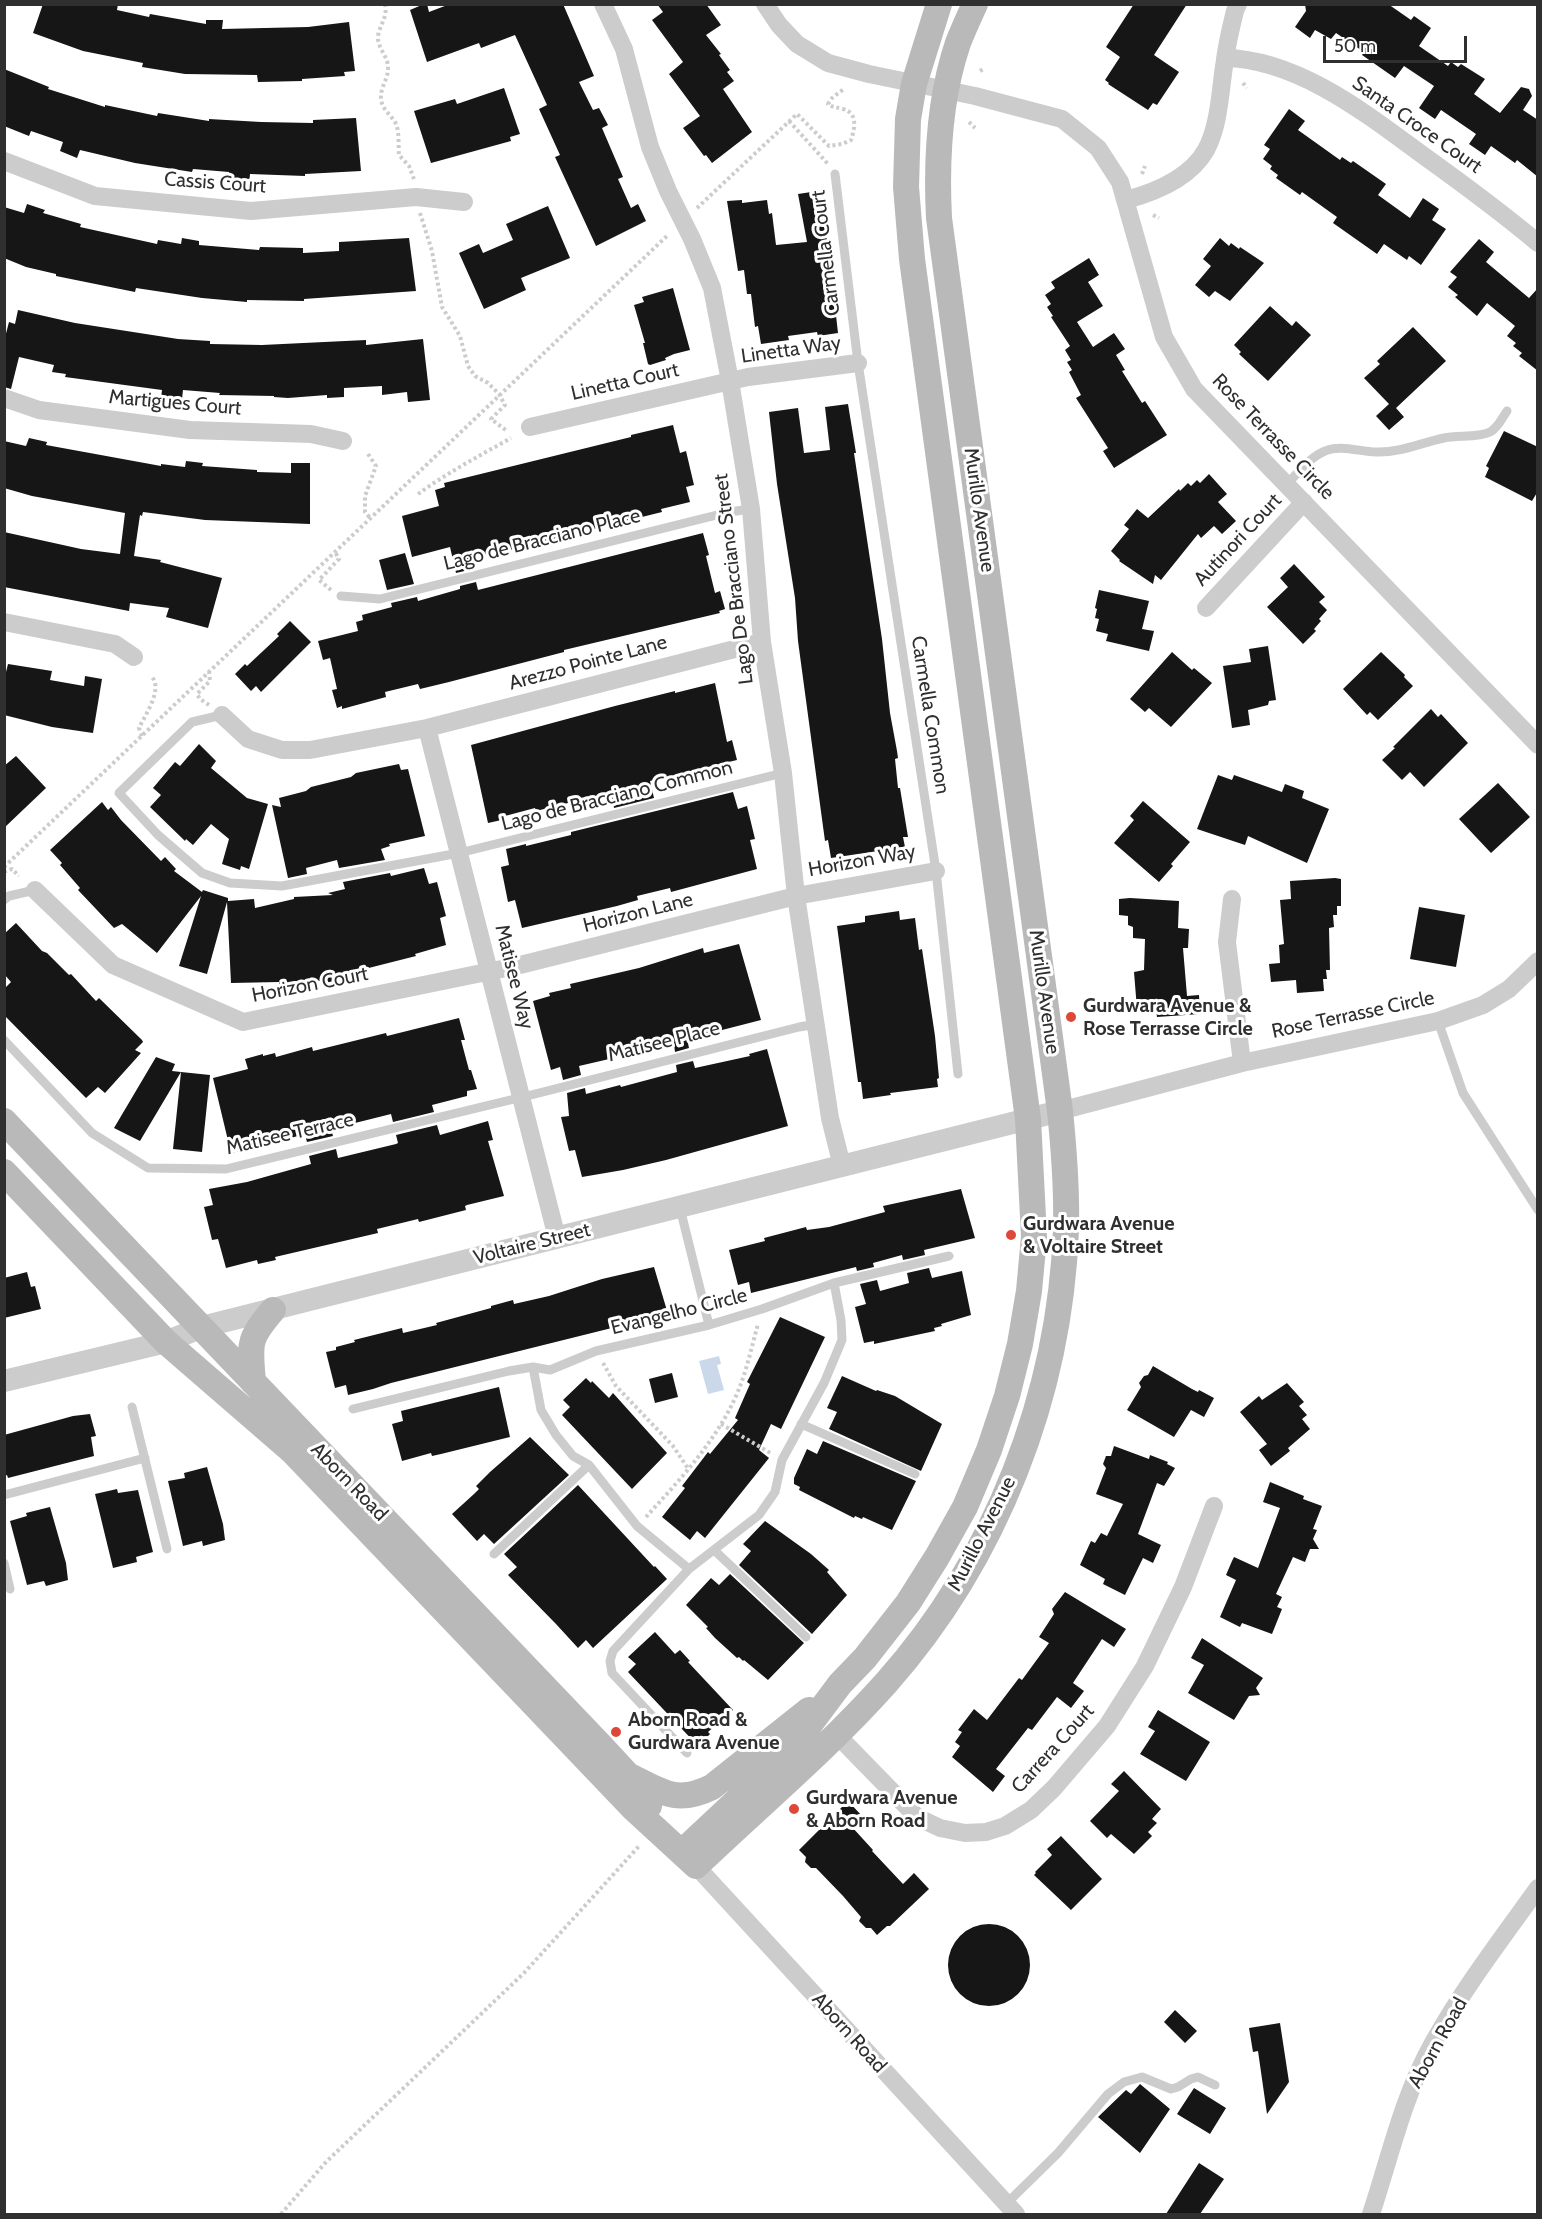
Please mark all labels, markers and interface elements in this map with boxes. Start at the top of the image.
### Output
scale bar [1326,24,1470,62]
text: 50 m [1334,35,1376,57]
street label: Santa Croce Court [1348,71,1486,179]
street label: Cassis Court [163,167,267,199]
street label: Carmella Court [806,189,846,317]
street label: Linetta Way [739,331,843,369]
street label: Linetta Court [569,358,681,406]
street label: Rose Terrasse Circle [1207,369,1339,505]
street label: Martigues Court [108,385,242,421]
street label: Murillo Avenue [958,446,1000,574]
street label: Lago De Bracciano Street [709,472,759,686]
street label: Autinori Court [1189,489,1287,591]
street label: Lago de Bracciano Place [441,504,643,576]
street label: Arezzo Pointe Lane [506,630,670,696]
street label: Carmella Common [906,634,954,796]
street label: Lago de Bracciano Common [499,756,735,836]
street label: Horizon Way [806,840,918,882]
street label: Horizon Lane [581,888,695,938]
street label: Matisee Way [489,922,539,1032]
street label: Murillo Avenue [1023,928,1065,1056]
street label: Horizon Court [250,962,370,1008]
street label: Rose Terrasse Circle [1270,986,1436,1044]
place label: Gurdwara Avenue & Rose Terrasse Circle [1083,994,1253,1041]
marker: Gurdwara Avenue & Rose Terrasse Circle [1064,1010,1078,1024]
street label: Matisee Place [605,1016,723,1068]
street label: Matisee Terrace [224,1108,356,1160]
place label: Gurdwara Avenue & Voltaire Street [1023,1212,1174,1259]
street label: Voltaire Street [471,1218,593,1270]
marker: Gurdwara Avenue & Voltaire Street [1004,1228,1018,1242]
street label: Evangelho Circle [608,1283,750,1341]
street label: Aborn Road [306,1438,392,1526]
street label: Murillo Avenue [943,1473,1021,1595]
street label: Carrera Court [1007,1700,1099,1798]
place label: Aborn Road & Gurdwara Avenue [628,1708,779,1755]
marker: Aborn Road & Gurdwara Avenue [609,1725,623,1739]
place label: Gurdwara Avenue & Aborn Road [806,1786,957,1833]
marker: Gurdwara Avenue & Aborn Road [787,1802,801,1816]
street label: Aborn Road [807,1988,891,2078]
street label: Aborn Road [1403,1994,1473,2092]

